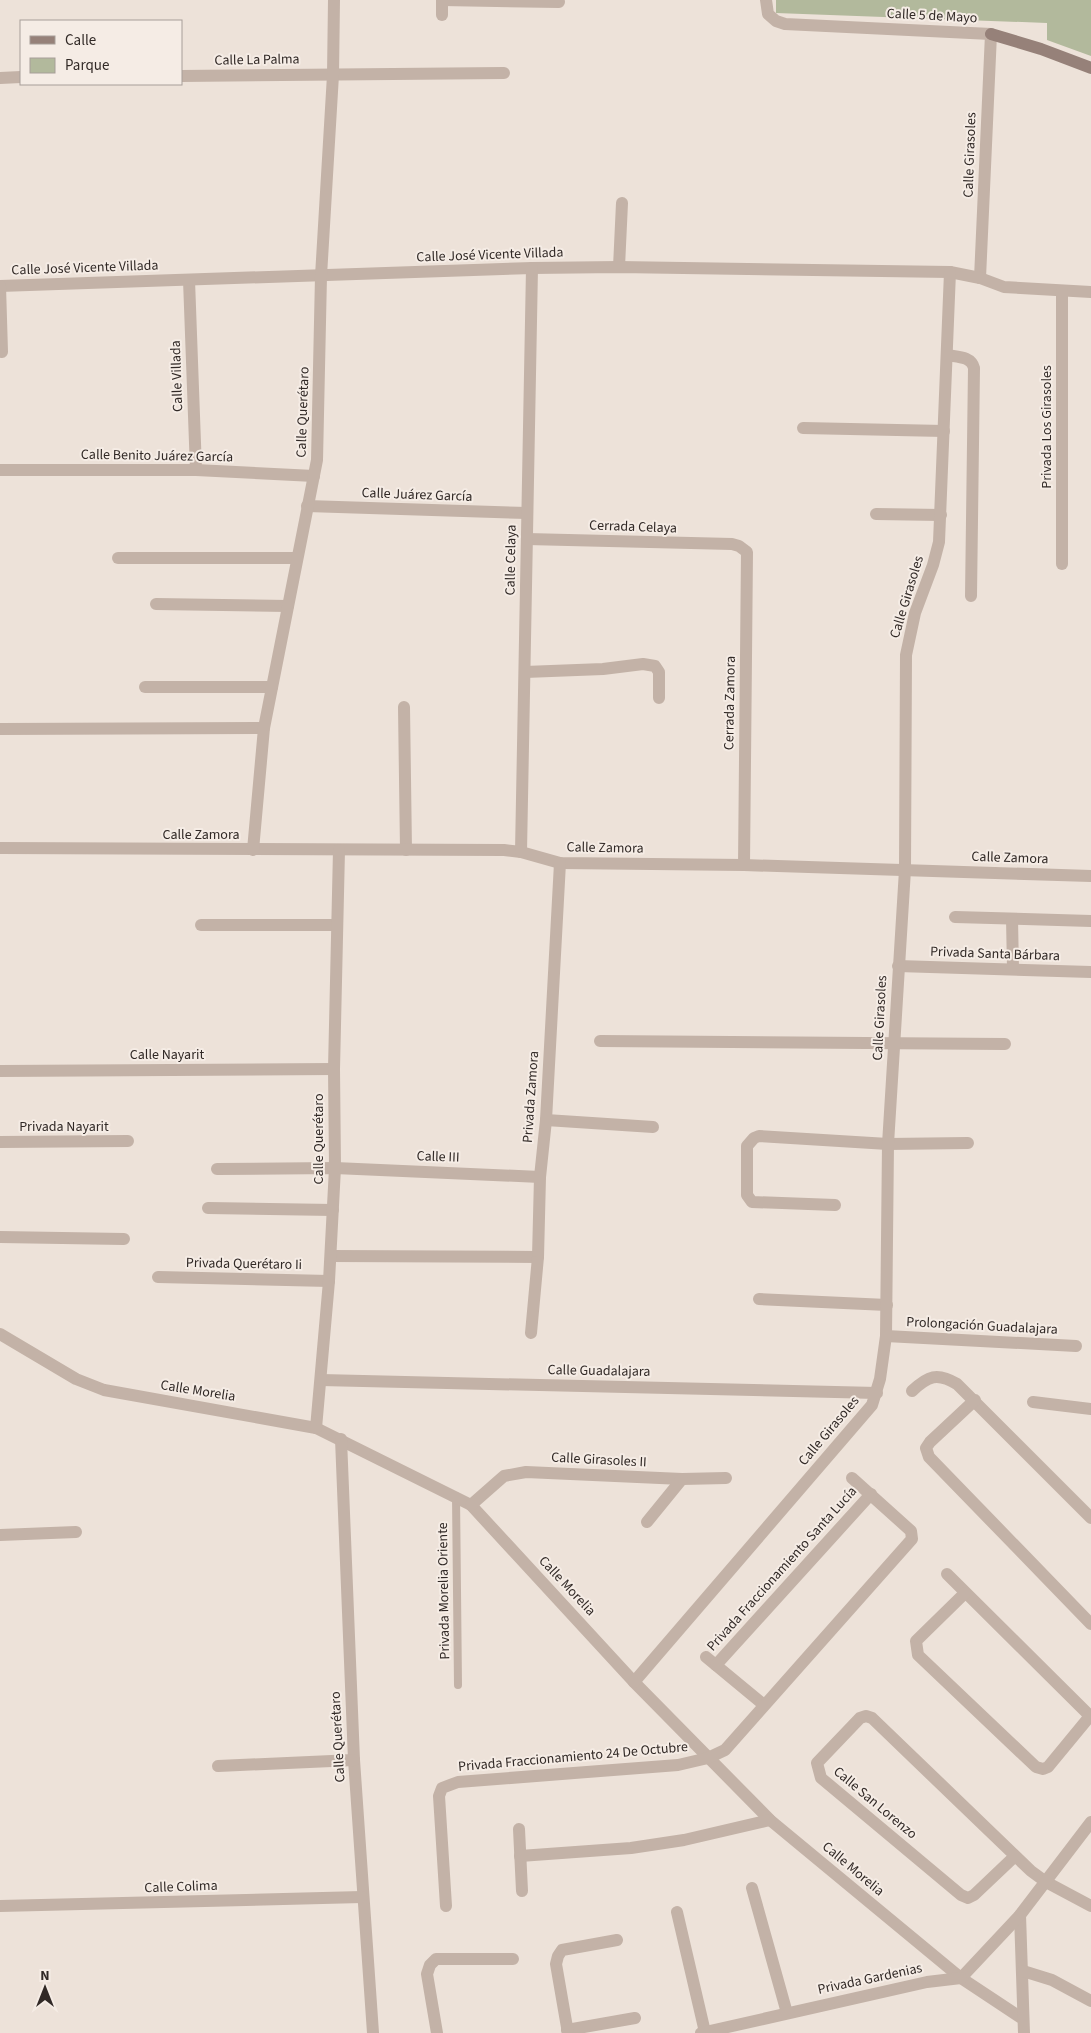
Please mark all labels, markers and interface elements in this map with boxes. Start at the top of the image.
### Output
street label: Calle 5 de Mayo [886,4,978,28]
legend [20,20,182,85]
text: Calle [65,30,96,51]
street label: Calle La Palma [214,49,300,71]
text: Parque [65,55,109,76]
street label: Calle Girasoles [959,112,981,198]
street label: Calle José Vicente Villada [416,242,564,268]
street label: Calle José Vicente Villada [11,255,159,281]
street label: Calle Villada [166,340,188,412]
street label: Privada Los Girasoles [1037,365,1057,489]
street label: Calle Querétaro [291,366,315,458]
street label: Calle Benito Juárez García [81,445,233,467]
street label: Calle Juárez García [361,483,473,507]
street label: Cerrada Celaya [589,515,677,539]
street label: Calle Celaya [500,524,522,596]
street label: Calle Girasoles [885,553,929,641]
street label: Cerrada Zamora [719,656,741,750]
street label: Calle Zamora [162,825,240,845]
street label: Calle Zamora [566,837,644,859]
street label: Calle Zamora [971,847,1049,869]
street label: Privada Santa Bárbara [930,942,1060,966]
street label: Calle Girasoles [868,975,892,1061]
street label: Calle Nayarit [130,1045,204,1065]
street label: Privada Zamora [518,1050,544,1144]
street label: Calle Querétaro [309,1093,329,1185]
street label: Privada Nayarit [19,1117,109,1137]
street label: Calle III [416,1146,460,1168]
street label: Privada Querétaro Ii [186,1253,302,1275]
street label: Prolongación Guadalajara [906,1312,1058,1340]
street label: Calle Guadalajara [547,1360,651,1382]
street label: Calle Morelia [159,1375,237,1407]
street label: Calle Girasoles [794,1392,864,1470]
street label: Calle Girasoles II [551,1448,647,1472]
street label: Privada Fraccionamiento Santa Lucía [702,1482,862,1656]
street label: Privada Morelia Oriente [433,1522,455,1660]
street label: Calle Morelia [534,1552,600,1620]
street label: Calle Querétaro [326,1691,350,1783]
street label: Privada Fraccionamiento 24 De Octubre [457,1737,689,1777]
street label: Calle San Lorenzo [829,1762,921,1844]
street label: Calle Morelia [818,1837,888,1901]
street label: Calle Colima [144,1876,218,1898]
street label: Privada Gardenias [816,1958,924,2000]
north arrow [20,1963,70,2013]
text: N [40,1966,50,1986]

